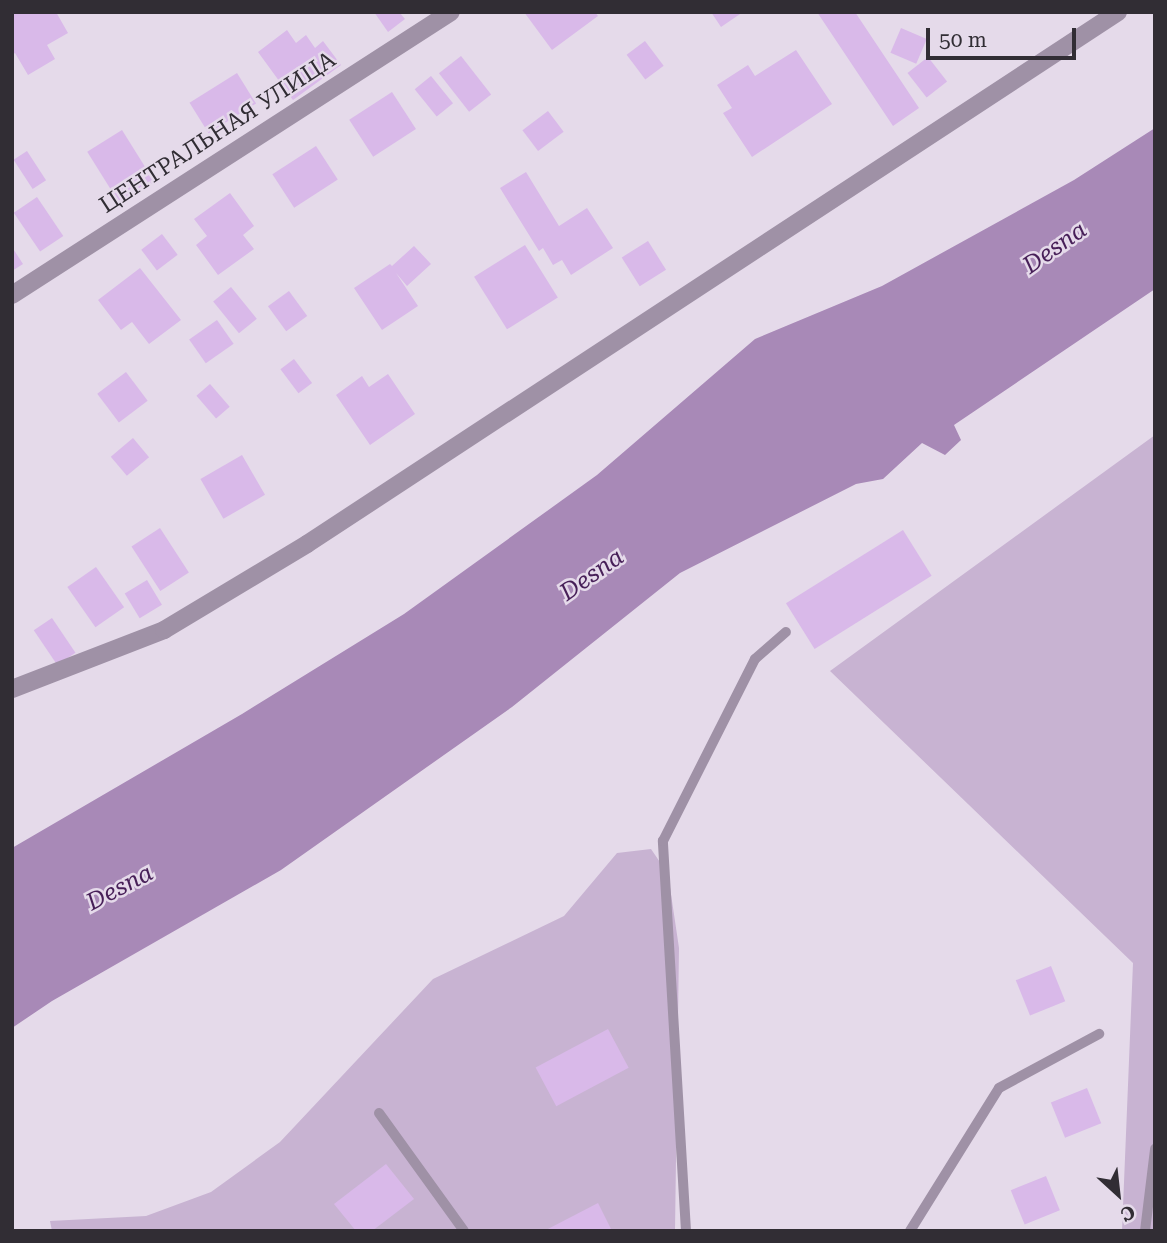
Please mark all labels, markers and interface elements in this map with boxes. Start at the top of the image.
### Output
scale bar [929,14,1080,58]
text: 50 m [939,28,987,52]
street label: ЦЕНТРАЛЬНАЯ УЛИЦА [95,46,341,220]
water label: Desna [1017,216,1093,280]
water label: Desna [554,543,630,607]
water label: Desna [82,859,158,917]
north arrow [1083,1159,1153,1229]
text: С [1117,1200,1139,1226]

